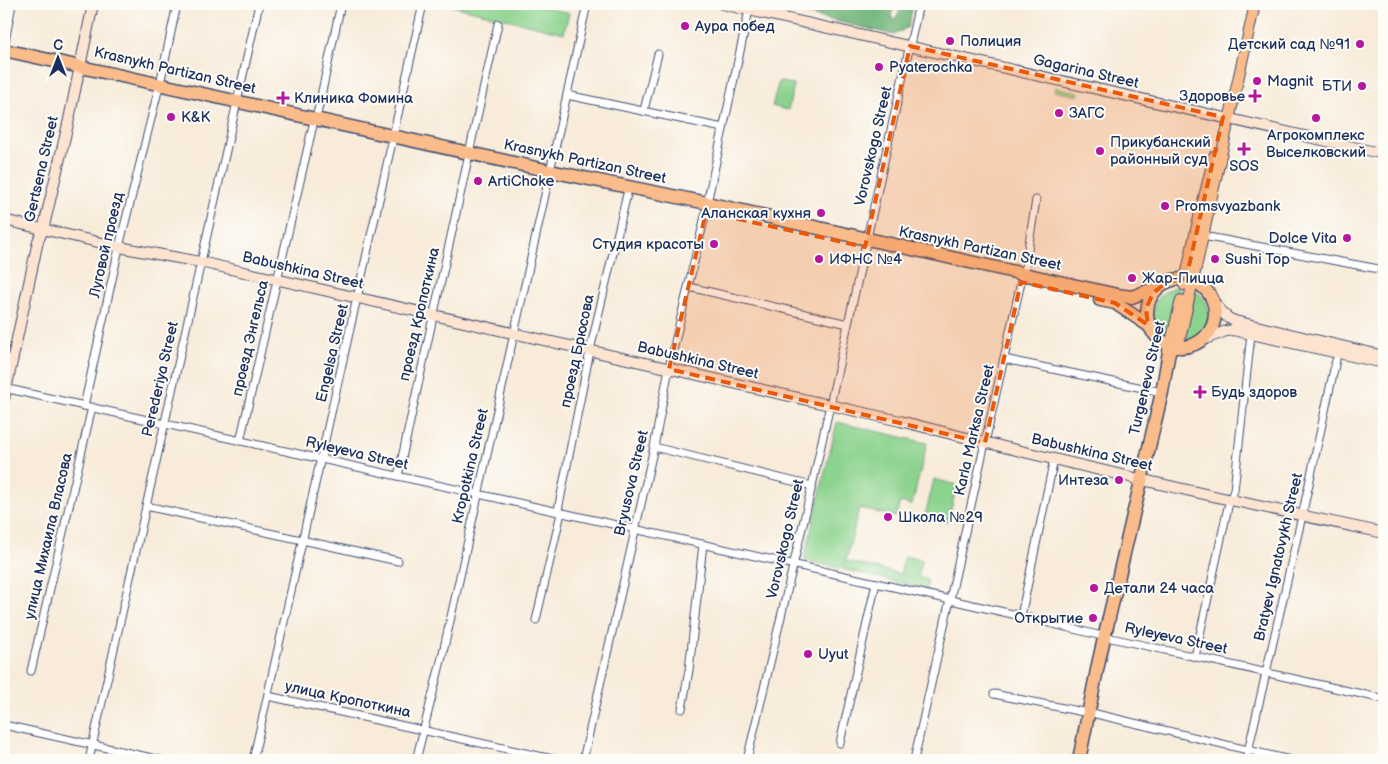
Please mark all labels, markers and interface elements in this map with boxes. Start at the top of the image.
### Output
place label: Аура побед [694,17,775,36]
marker: Аура побед [679,20,691,32]
north arrow [32,32,82,82]
place label: Полиция [960,32,1021,51]
marker: Полиция [944,35,956,47]
place label: Детский сад №91 [1228,35,1350,54]
text: С [53,37,63,54]
marker: Детский сад №91 [1354,38,1366,50]
street label: Krasnykh Partizan Street [92,43,258,98]
street label: Gagarina Street [1031,50,1141,93]
place label: Pyaterochka [889,58,972,77]
marker: Pyaterochka [873,61,885,73]
place label: Magnit [1267,72,1314,91]
marker: Magnit [1251,75,1263,87]
place label: БТИ [1322,77,1352,96]
marker: БТИ [1356,80,1368,92]
street label: Vorovskogo Street [850,84,897,208]
place label: Здоровье [1179,87,1245,106]
place label: Клиника Фомина [294,89,413,108]
marker: Здоровье [1249,90,1261,102]
marker: Клиника Фомина [276,91,290,105]
place label: ЗАГС [1069,104,1105,123]
marker: ЗАГС [1053,107,1065,119]
place label: K&K [181,108,211,127]
marker: K&K [165,111,177,123]
marker: Агрокомплекс Выселковский [1310,112,1322,124]
street label: Gertsena Street [20,114,63,224]
place label: Агрокомплекс Выселковский [1266,126,1366,162]
place label: Прикубанский районный суд [1110,133,1211,169]
street label: Krasnykh Partizan Street [502,135,668,188]
marker: SOS [1238,143,1250,155]
marker: Прикубанский районный суд [1094,145,1106,157]
place label: SOS [1229,157,1259,176]
place label: ArtiChoke [488,172,554,191]
marker: ArtiChoke [472,175,484,187]
street label: Луговой проезд [85,190,128,301]
place label: Promsvyazbank [1175,197,1281,216]
marker: Promsvyazbank [1159,200,1171,212]
place label: Аланская кухня [700,204,811,223]
marker: Аланская кухня [815,207,827,219]
street label: Krasnykh Partizan Street [897,222,1063,275]
place label: Dolce Vita [1269,229,1337,248]
marker: Dolce Vita [1341,232,1353,244]
place label: Студия красоты [592,235,704,254]
marker: Студия красоты [708,238,720,250]
street label: проезд Кропоткина [395,245,444,383]
street label: Babushkina Street [240,247,366,294]
place label: ИФНС №4 [829,250,902,269]
place label: Sushi Top [1225,250,1290,269]
marker: ИФНС №4 [813,253,825,265]
marker: Sushi Top [1209,253,1221,265]
place label: Жар-Пицца [1142,269,1224,288]
marker: Жар-Пицца [1126,272,1138,284]
street label: проезд Энгельса [228,278,273,398]
street label: проезд Брюсова [556,292,599,410]
street label: Engelsa Street [312,302,353,404]
street label: Perederiya Street [138,319,183,439]
street label: Turgeneva Street [1125,319,1170,437]
street label: Babushkina Street [635,337,761,384]
street label: Karla Marksa Street [950,362,999,498]
place label: Будь здоров [1211,383,1297,402]
marker: Будь здоров [1193,385,1207,399]
street label: Kropotkina Street [448,406,493,526]
street label: Bryusova Street [610,428,653,538]
street label: Babushkina Street [1029,429,1155,476]
street label: Ryleyeva Street [304,432,410,475]
street label: улица Михаила Власова [20,451,77,621]
place label: Интеза [1058,471,1109,490]
street label: Bratyev Ignatovykh Street [1250,471,1307,643]
marker: Интеза [1113,474,1125,486]
street label: Vorovskogo Street [762,477,809,601]
place label: Школа №29 [898,508,983,527]
marker: Школа №29 [882,511,894,523]
place label: Детали 24 часа [1104,579,1214,598]
marker: Детали 24 часа [1088,582,1100,594]
place label: Открытие [1014,609,1083,628]
marker: Открытие [1087,612,1099,624]
street label: Ryleyeva Street [1123,618,1229,659]
place label: Uyut [818,645,849,664]
marker: Uyut [802,648,814,660]
street label: улица Кропоткина [283,677,413,722]

